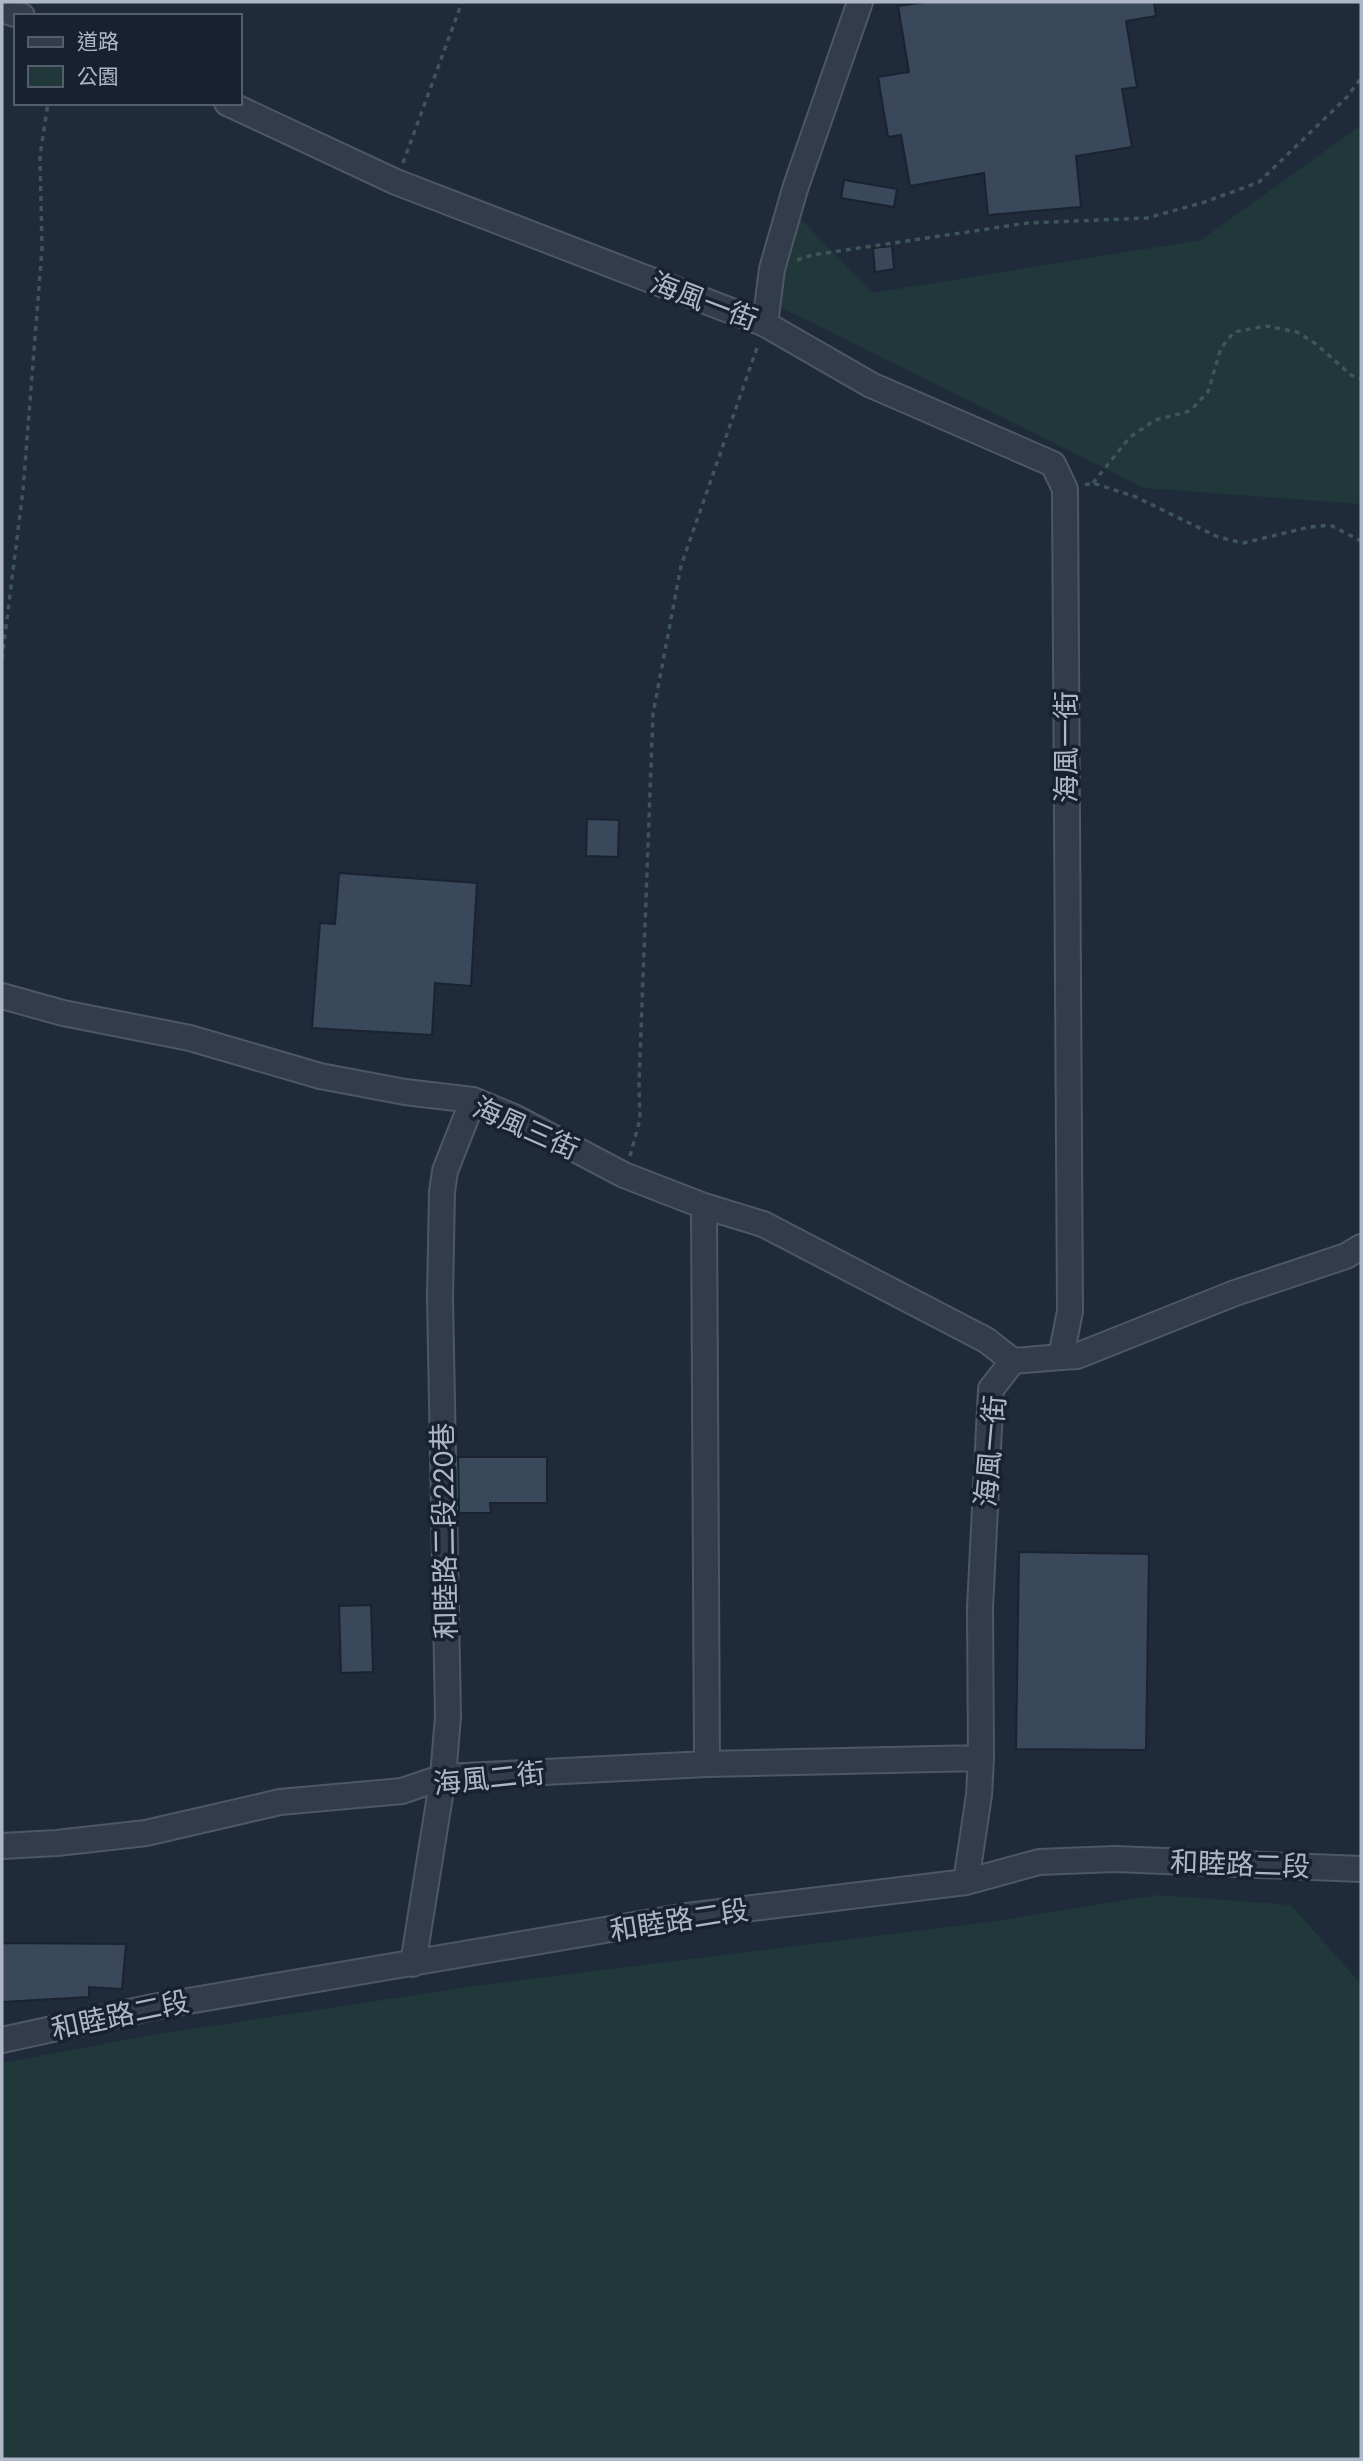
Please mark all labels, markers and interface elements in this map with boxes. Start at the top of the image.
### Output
legend [14,14,242,105]
text: 道路 [77,27,119,57]
text: 公園 [77,62,119,92]
street label: 海風一街 [644,262,763,341]
street label: 海風一街 [1046,691,1087,803]
street label: 海風三街 [466,1087,585,1170]
street label: 海風一街 [965,1393,1016,1509]
street label: 和睦路二段220巷 [422,1422,467,1640]
street label: 海風二街 [431,1752,547,1805]
street label: 和睦路二段 [1169,1842,1311,1887]
street label: 和睦路二段 [607,1889,751,1952]
street label: 和睦路二段 [47,1981,193,2050]

